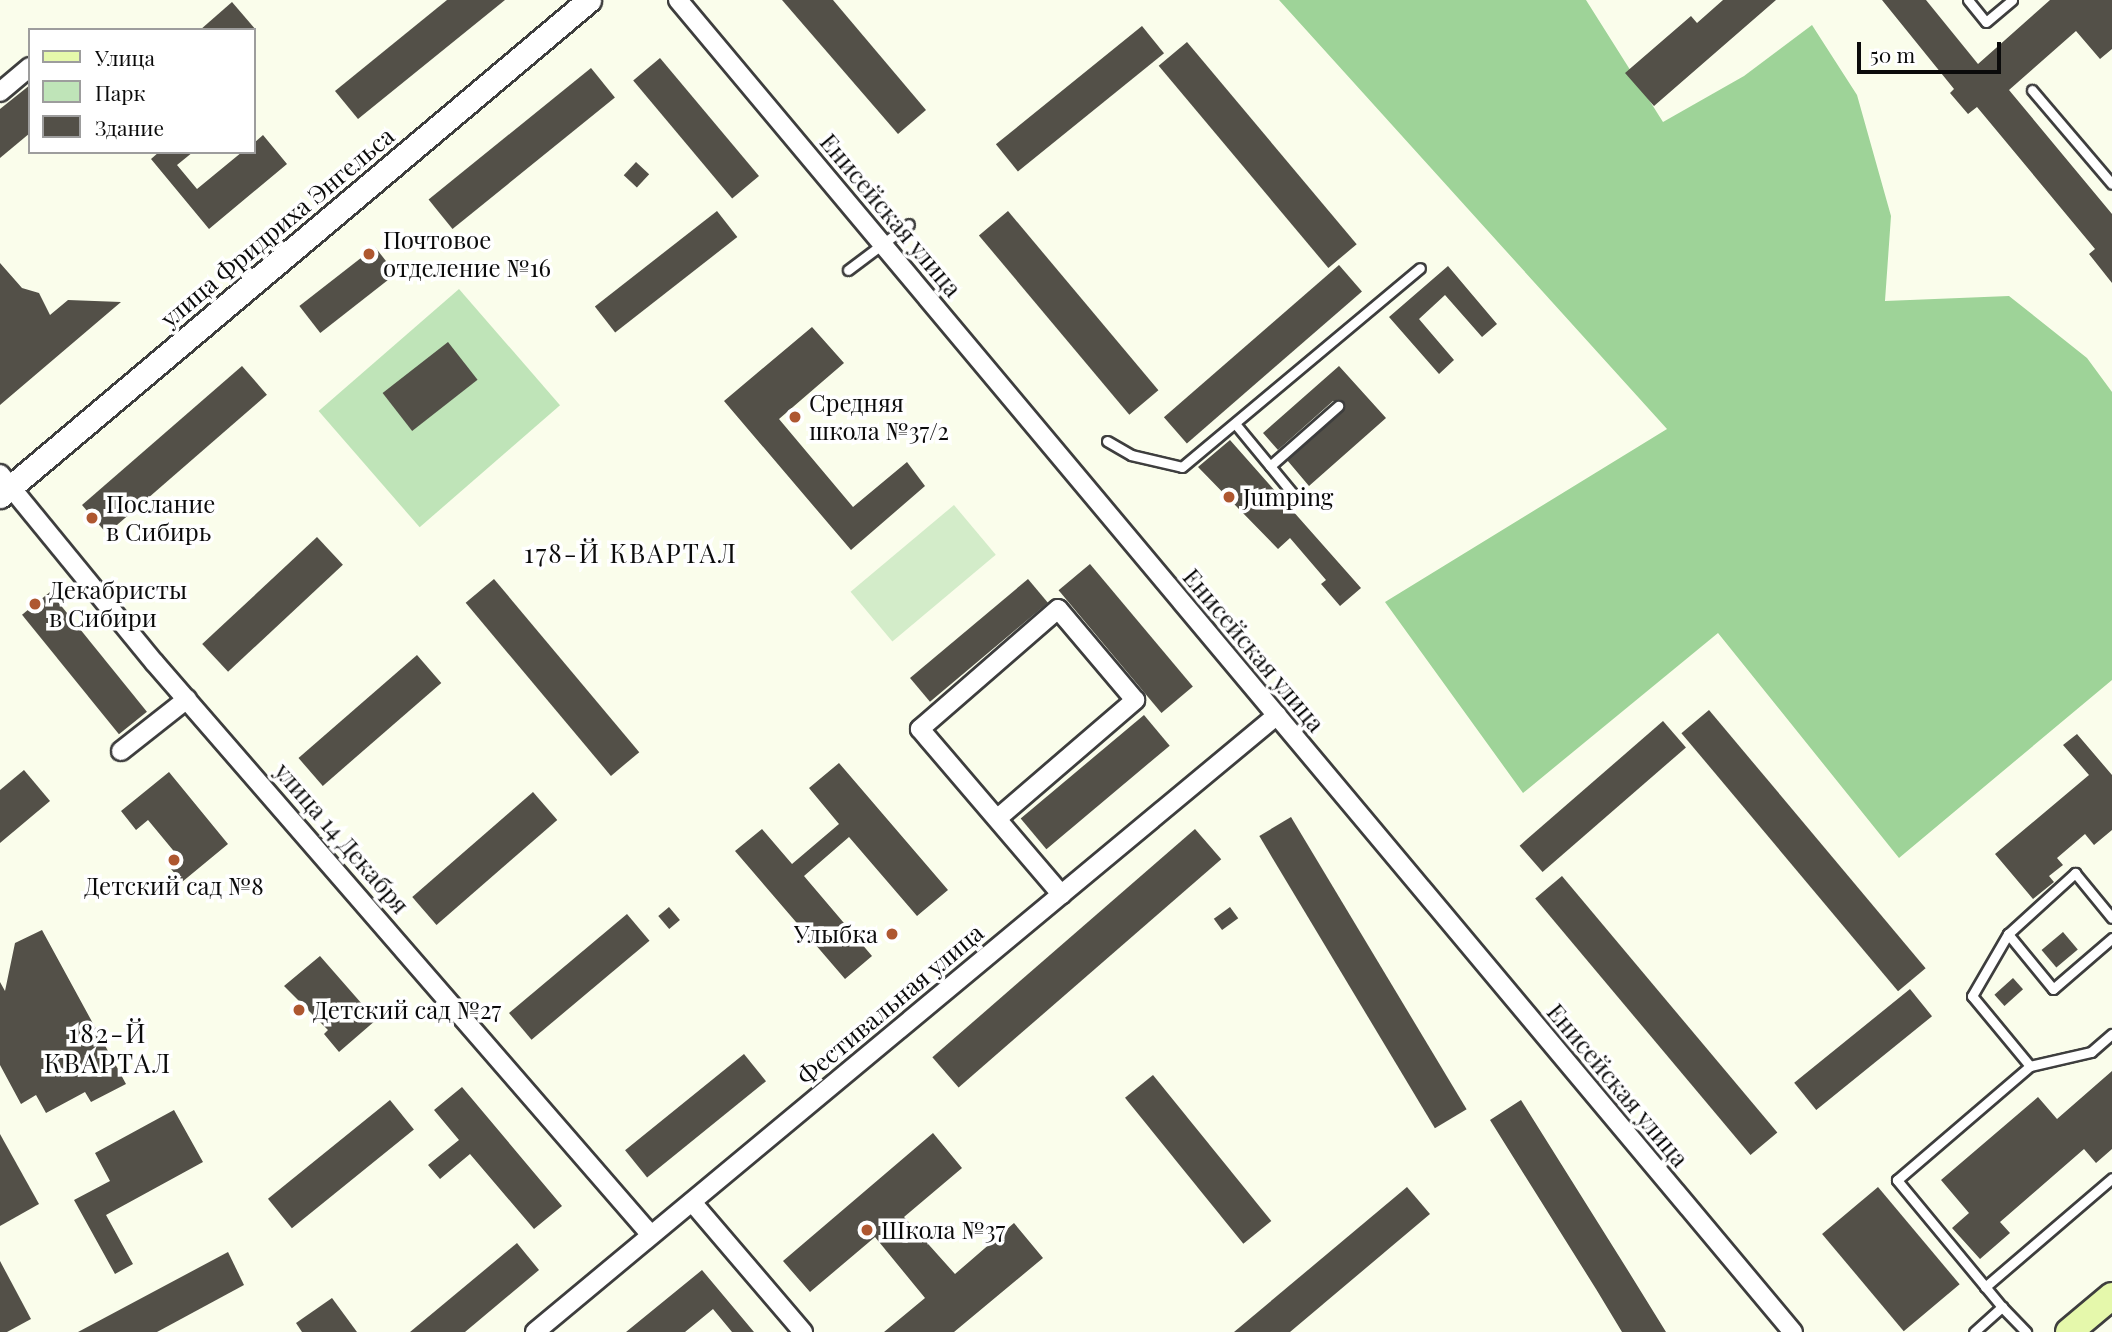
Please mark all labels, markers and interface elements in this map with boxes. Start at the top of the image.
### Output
legend [28,28,256,154]
scale bar [1860,28,2004,72]
text: 50 m [1870,40,1915,68]
text: Улица [95,43,155,71]
text: Парк [95,78,145,106]
text: Здание [95,113,164,141]
street label: улица Фридриха Энгельса [155,121,399,333]
street label: Енисейская улица [814,128,968,302]
place label: Почтовое отделение №16 [383,226,551,282]
marker: Почтовое отделение №16 [361,246,377,262]
place label: Средняя школа №37/2 [809,389,949,445]
marker: Средняя школа №37/2 [787,409,803,425]
place label: Jumping [1243,483,1333,511]
marker: Jumping [1221,489,1237,505]
place label: Послание в Сибирь [106,490,215,546]
marker: Послание в Сибирь [84,510,100,526]
district label: 178-Й КВАРТАЛ [526,537,736,569]
street label: Енисейская улица [1177,563,1331,737]
place label: Декабристы в Сибири [49,576,187,632]
marker: Декабристы в Сибири [27,596,43,612]
street label: улица 14 Декабря [269,757,415,919]
marker: Детский сад №8 [166,852,182,868]
place label: Детский сад №8 [84,872,264,900]
street label: Фестивальная улица [791,918,989,1090]
place label: Улыбка [794,920,878,948]
marker: Улыбка [884,926,900,942]
place label: Детский сад №27 [313,996,501,1024]
street label: Енисейская улица [1541,998,1695,1172]
marker: Детский сад №27 [291,1002,307,1018]
district label: 182-Й КВАРТАЛ [45,1017,171,1078]
place label: Школа №37 [881,1216,1005,1244]
marker: Школа №37 [859,1222,875,1238]

